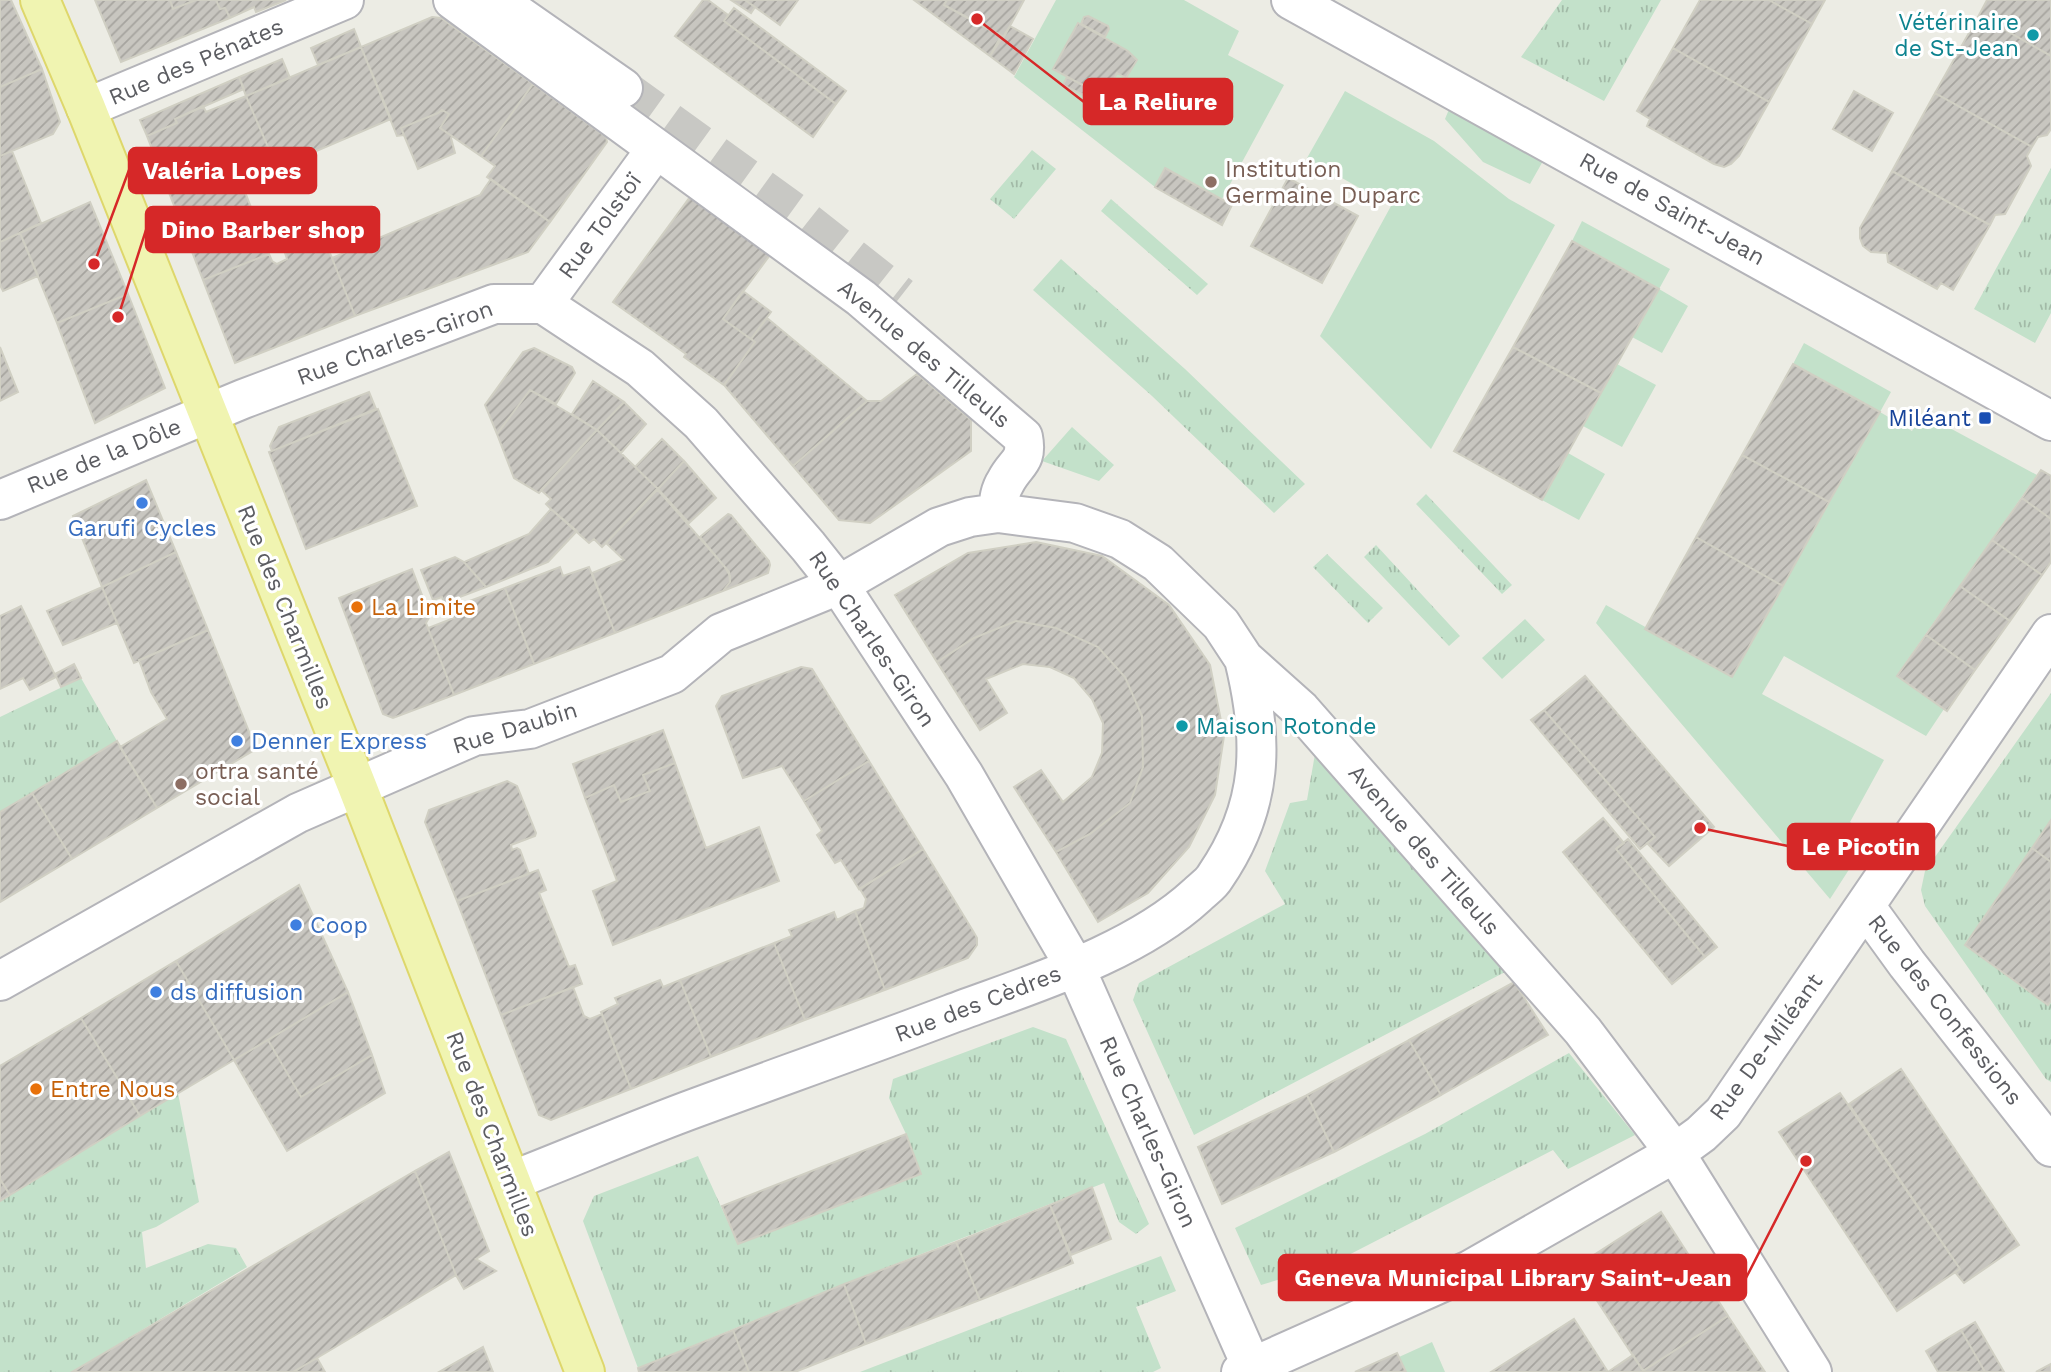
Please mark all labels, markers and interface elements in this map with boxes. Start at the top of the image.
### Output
place label: Vétérinaire de St-Jean [1894,9,2019,62]
street label: Rue des Pénates [105,13,287,111]
marker: Vétérinaire de St-Jean [2025,27,2041,43]
callout: La Reliure [1084,79,1232,124]
text: La Reliure [1098,88,1218,116]
street label: Rue de Saint-Jean [1574,147,1770,271]
callout: Valéria Lopes [129,148,316,193]
place label: Institution Germaine Duparc [1225,156,1421,209]
text: Valéria Lopes [143,157,302,185]
street label: Rue Tolstoï [553,167,648,284]
marker: Institution Germaine Duparc [1203,174,1219,190]
callout: Dino Barber shop [146,207,379,252]
text: Dino Barber shop [161,216,365,244]
street label: Avenue des Tilleuls [832,274,1016,434]
street label: Rue Charles-Giron [293,295,497,391]
place label: Miléant [1888,405,1971,432]
marker: Miléant [1977,410,1993,426]
street label: Rue de la Dôle [23,413,185,499]
marker: Garufi Cycles [134,495,150,511]
street label: Rue des Charmilles [232,501,338,713]
place label: Garufi Cycles [67,515,217,542]
street label: Rue Charles-Giron [803,546,941,732]
place label: La Limite [371,594,476,621]
marker: La Limite [349,599,365,615]
street label: Rue Daubin [449,696,581,760]
place label: Maison Rotonde [1196,713,1377,740]
marker: Maison Rotonde [1174,718,1190,734]
place label: Denner Express [251,728,427,755]
marker: Denner Express [229,733,245,749]
place label: ortra santé social [195,758,319,811]
street label: Avenue des Tilleuls [1343,759,1505,941]
marker: ortra santé social [173,776,189,792]
callout: Le Picotin [1788,824,1934,869]
text: Le Picotin [1802,833,1920,861]
street label: Rue des Confessions [1862,909,2028,1111]
place label: Coop [310,912,368,939]
marker: Coop [288,917,304,933]
street label: Rue des Cèdres [891,960,1065,1048]
street label: Rue De-Miléant [1704,968,1828,1126]
place label: ds diffusion [170,979,303,1006]
marker: ds diffusion [148,984,164,1000]
street label: Rue des Charmilles [440,1027,544,1241]
street label: Rue Charles-Giron [1094,1032,1202,1232]
place label: Entre Nous [50,1076,175,1103]
marker: Entre Nous [28,1081,44,1097]
callout: Geneva Municipal Library Saint-Jean [1279,1255,1746,1300]
text: Geneva Municipal Library Saint-Jean [1294,1264,1732,1292]

